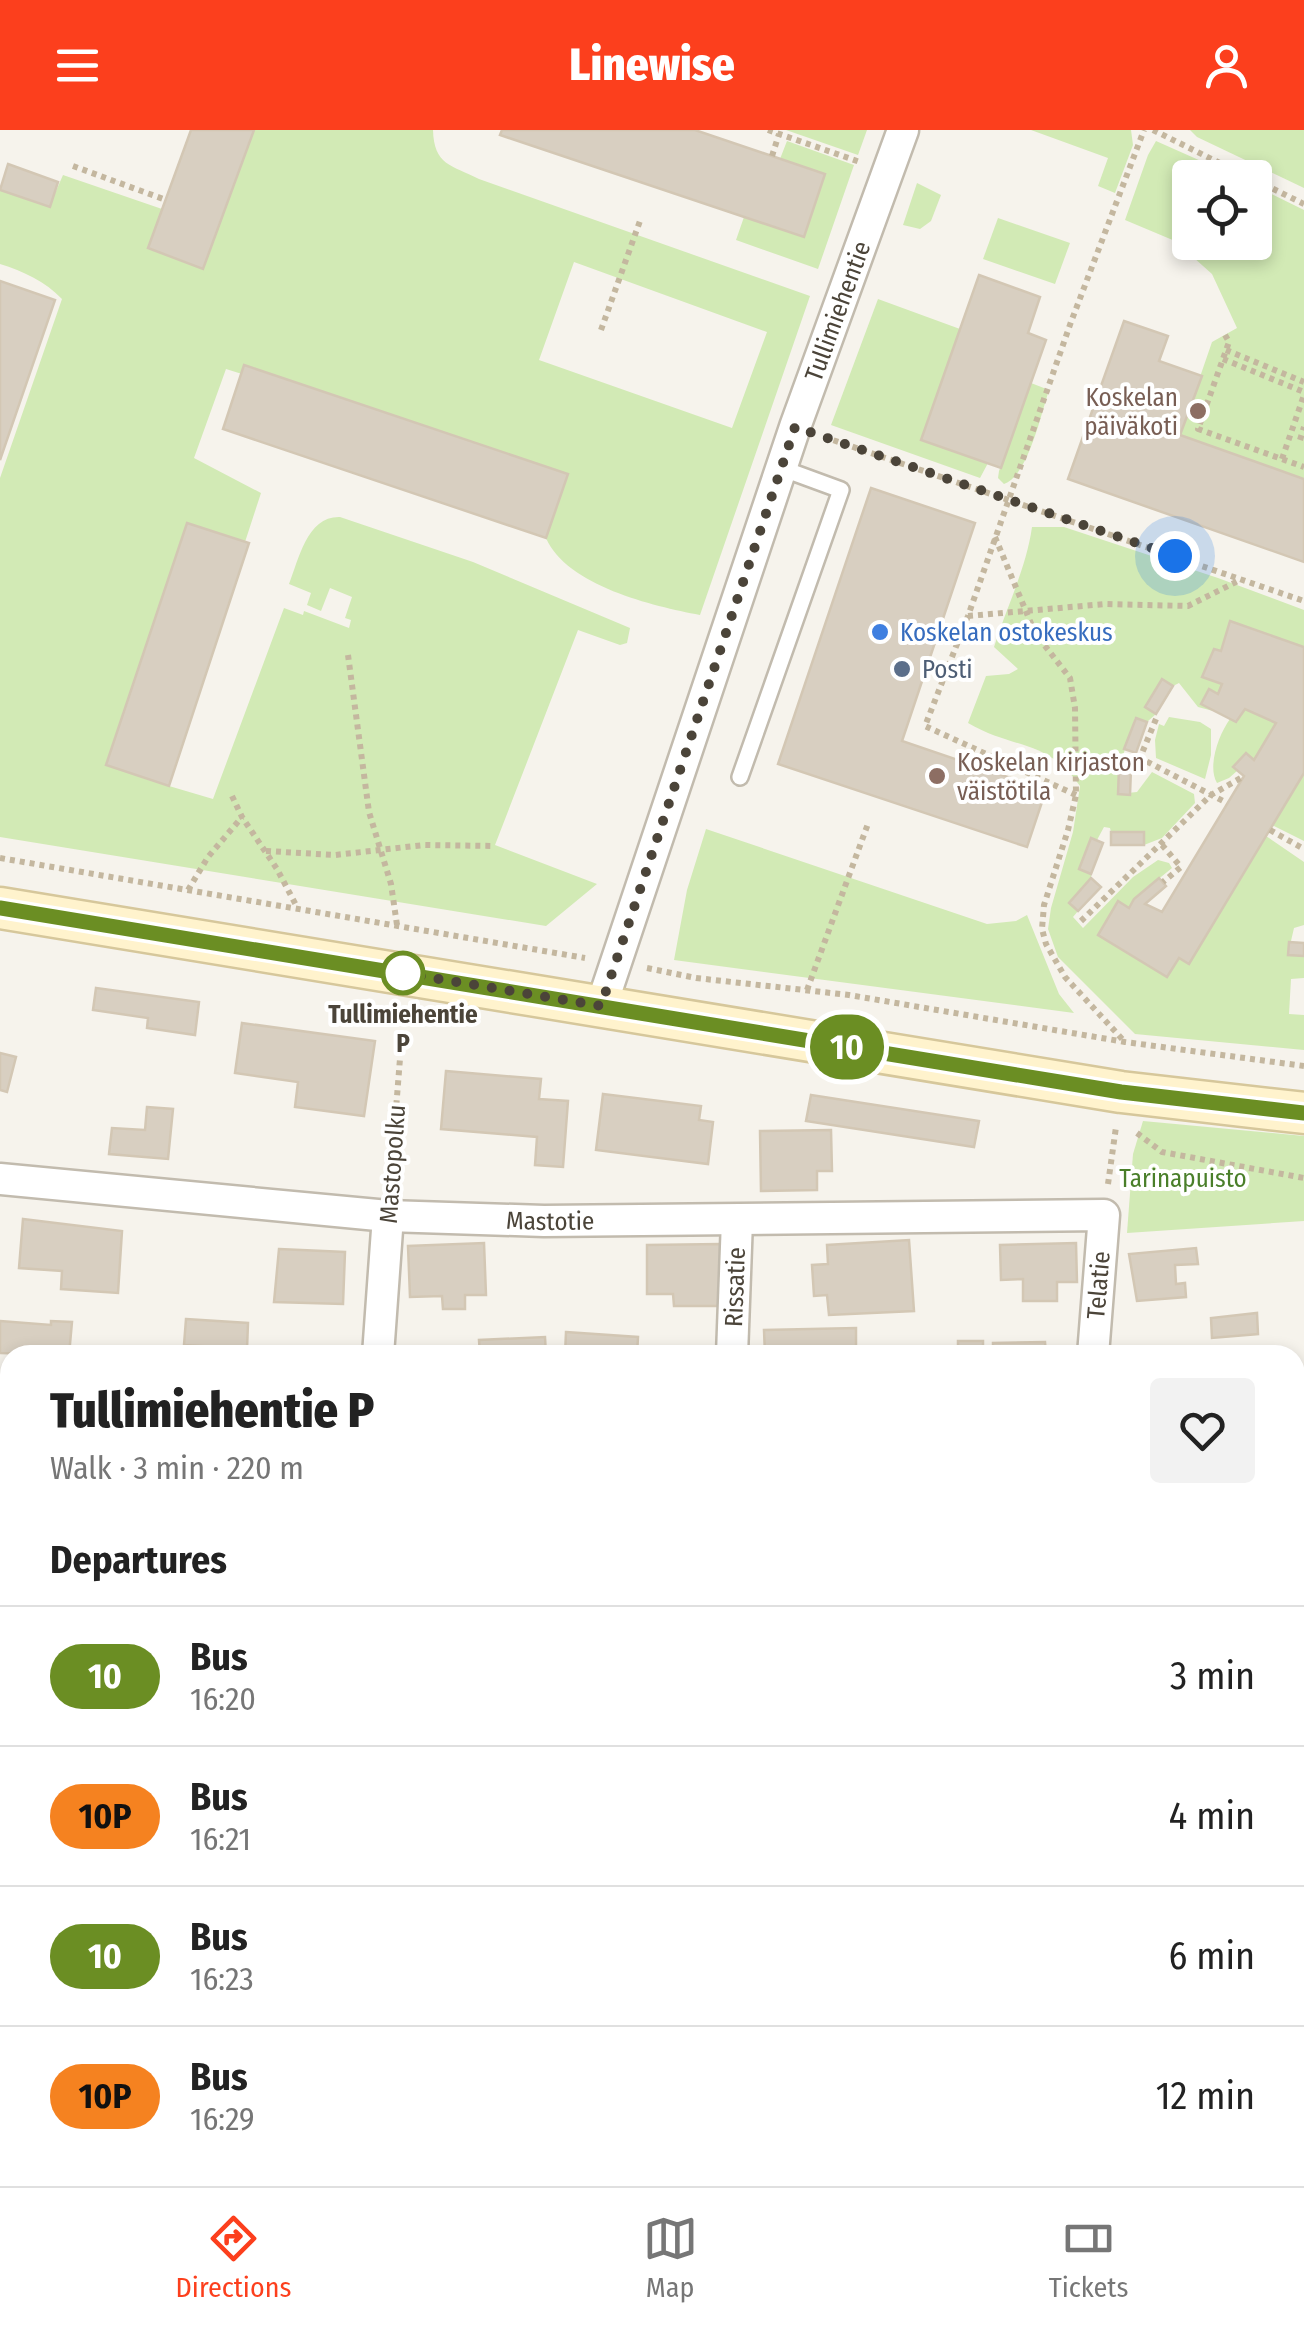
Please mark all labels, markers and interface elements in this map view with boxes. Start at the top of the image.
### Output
icon: menu [50,38,105,93]
text: Linewise [569,38,735,92]
icon: person [1199,38,1254,93]
map controls [1172,160,1272,260]
button: locate [1172,160,1272,260]
street label: Tullimiehentie [799,237,877,385]
place label: Koskelan päiväkoti [1084,383,1178,442]
marker: Koskelan päiväkoti [1187,400,1209,422]
your location [1150,531,1200,581]
place label: Koskelan ostokeskus [900,618,1113,648]
marker: Koskelan ostokeskus [869,621,891,643]
place label: Posti [922,655,973,685]
marker: Posti [891,658,913,680]
place label: Koskelan kirjaston väistötila [957,748,1145,807]
marker: Koskelan kirjaston väistötila [926,765,948,787]
marker: Tullimiehentie P [382,952,424,994]
place label: Tullimiehentie P [328,1000,478,1059]
line badge: 10 [802,1014,892,1080]
text: 10 [830,1026,864,1068]
street label: Mastopolku [374,1104,412,1225]
park label: Tarinapuisto [1119,1164,1247,1194]
street label: Mastotie [505,1206,595,1237]
street label: Rissatie [719,1247,752,1328]
street label: Telatie [1081,1250,1117,1320]
button: heart [1150,1378,1255,1483]
text: Tullimiehentie P [50,1382,374,1440]
text: Walk · 3 min · 220 m [50,1449,304,1487]
text: Departures [50,1537,227,1583]
text: Bus [190,1634,248,1680]
text: 3 min [1170,1653,1255,1699]
text: 10 [88,1655,122,1697]
text: 16:20 [190,1680,256,1718]
text: Bus [190,1774,248,1820]
text: 4 min [1169,1793,1255,1839]
text: 10P [79,1795,131,1837]
text: 16:21 [190,1820,251,1858]
text: Bus [190,1914,248,1960]
text: 6 min [1168,1933,1255,1979]
text: 10 [88,1935,122,1977]
text: 16:23 [190,1960,254,1998]
text: Bus [190,2054,248,2100]
text: 12 min [1156,2073,1255,2119]
text: 10P [79,2075,131,2117]
text: 16:29 [190,2100,255,2138]
tab: Directions [176,2211,291,2304]
tab: Map [643,2211,698,2304]
tab: Tickets [1049,2211,1128,2304]

